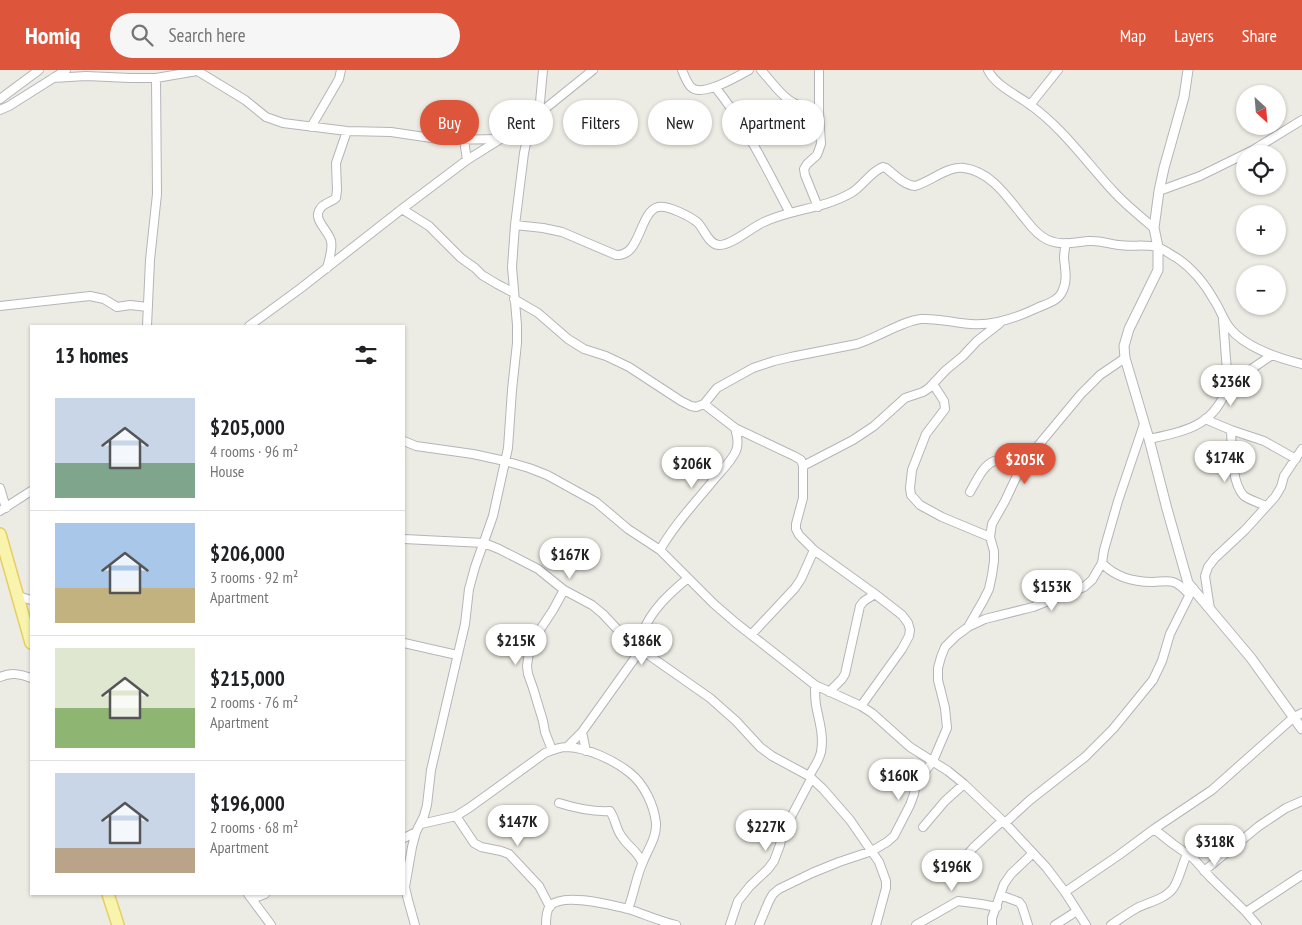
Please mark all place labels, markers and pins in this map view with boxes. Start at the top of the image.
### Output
pin: $236K [1196,364,1266,407]
pin: $174K [1190,440,1260,483]
pin: $205K [990,442,1060,485]
pin: $206K [657,446,727,489]
pin: $167K [535,538,605,580]
pin: $153K [1017,570,1087,612]
pin: $215K [481,624,551,666]
pin: $186K [607,624,677,666]
pin: $160K [864,758,934,801]
pin: $147K [483,804,553,847]
pin: $227K [731,810,801,852]
pin: $318K [1180,824,1250,867]
pin: $196K [917,850,987,892]

